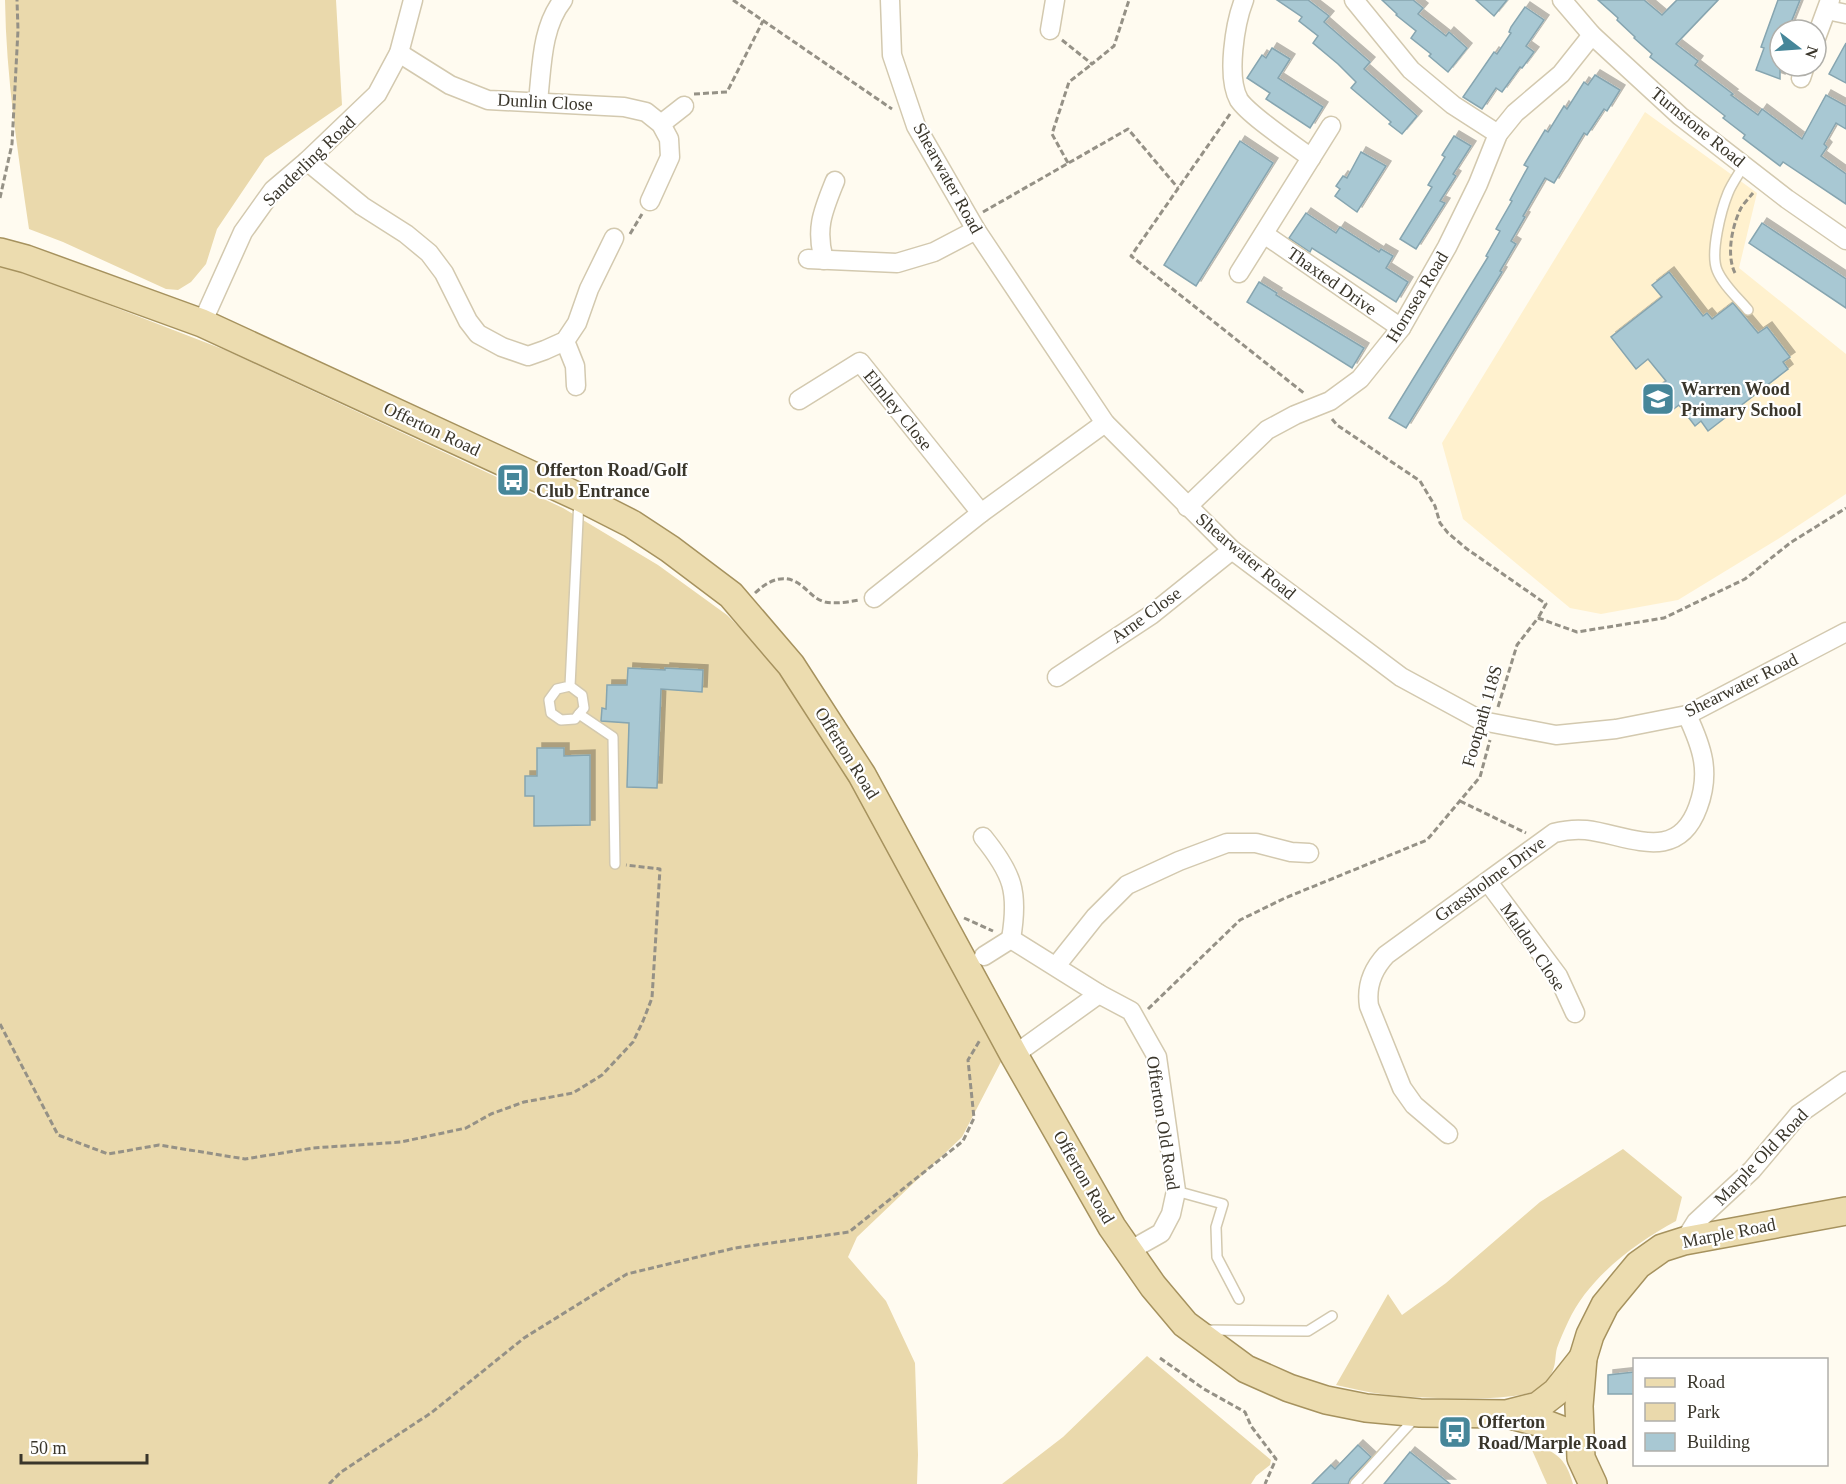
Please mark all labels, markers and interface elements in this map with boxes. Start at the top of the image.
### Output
north arrow [1768,18,1828,78]
text: N [1802,44,1822,61]
street label: Turnstone Road [1647,83,1749,171]
street label: Dunlin Close [497,90,593,114]
street label: Sanderling Road [259,112,359,210]
street label: Shearwater Road [909,119,987,237]
street label: Thaxted Drive [1283,243,1381,319]
street label: Hornsea Road [1382,248,1452,346]
street label: Elmley Close [860,366,936,454]
place label: Warren Wood Primary School [1681,379,1801,420]
school or university icon: Warren Wood Primary School [1640,381,1676,417]
street label: Offerton Road [381,398,483,460]
place label: Offerton Road/Golf Club Entrance [536,460,688,501]
bus stop icon: Offerton Road/Golf Club Entrance [495,462,531,498]
street label: Shearwater Road [1192,509,1300,603]
street label: Arne Close [1107,583,1185,647]
street label: Shearwater Road [1681,649,1801,721]
street label: Footpath 118S [1458,663,1506,769]
street label: Offerton Road [811,704,883,802]
street label: Grassholme Drive [1431,832,1549,926]
street label: Maldon Close [1496,899,1570,995]
street label: Offerton Old Road [1143,1054,1183,1192]
street label: Marple Old Road [1710,1105,1812,1209]
street label: Offerton Road [1049,1127,1119,1227]
street label: Marple Road [1681,1214,1777,1252]
legend [1633,1358,1828,1466]
text: Road [1687,1372,1725,1392]
text: Park [1687,1402,1720,1422]
place label: Offerton Road/Marple Road [1478,1412,1627,1453]
bus stop icon: Offerton Road/Marple Road [1437,1414,1473,1450]
scale bar [21,1427,147,1465]
text: Building [1687,1432,1750,1452]
text: 50 m [30,1438,67,1458]

